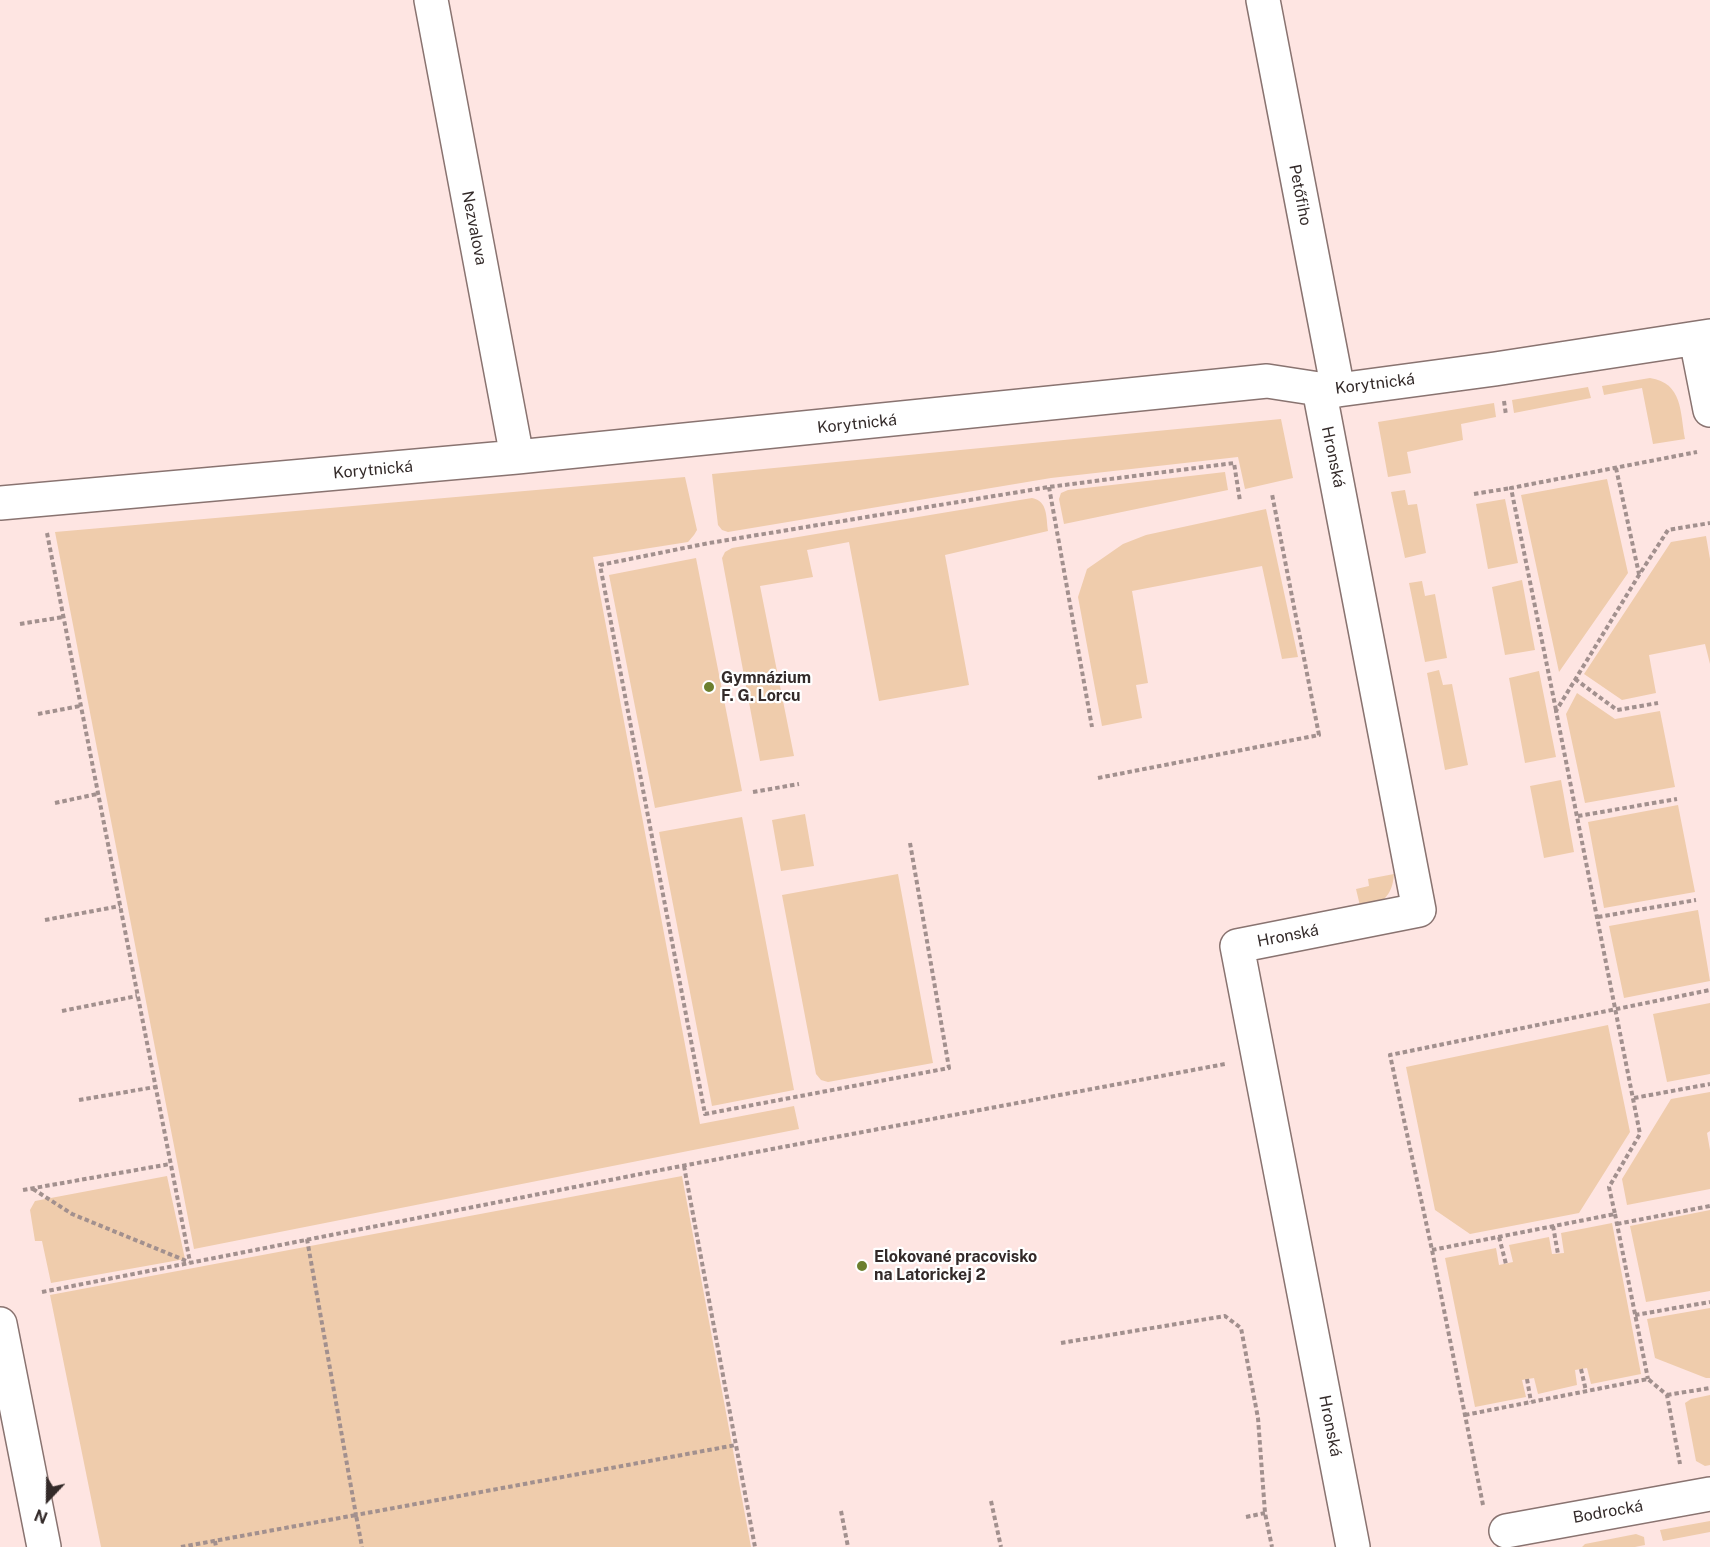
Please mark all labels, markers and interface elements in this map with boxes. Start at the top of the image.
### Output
street label: Petőfiho [1285,163,1315,227]
street label: Nezvalova [457,189,491,267]
street label: Korytnická [1334,370,1416,398]
street label: Korytnická [816,410,898,438]
street label: Hronská [1317,425,1349,489]
street label: Korytnická [332,457,414,483]
place label: Gymnázium F. G. Lorcu [721,668,811,706]
marker: Gymnázium F. G. Lorcu [702,680,716,694]
street label: Hronská [1256,921,1320,951]
place label: Elokované pracovisko na Latorickej 2 [874,1247,1037,1285]
marker: Elokované pracovisko na Latorickej 2 [855,1259,869,1273]
street label: Hronská [1315,1394,1345,1458]
north arrow [18,1469,78,1529]
street label: Bodrocká [1571,1496,1645,1528]
text: N [32,1505,50,1527]

